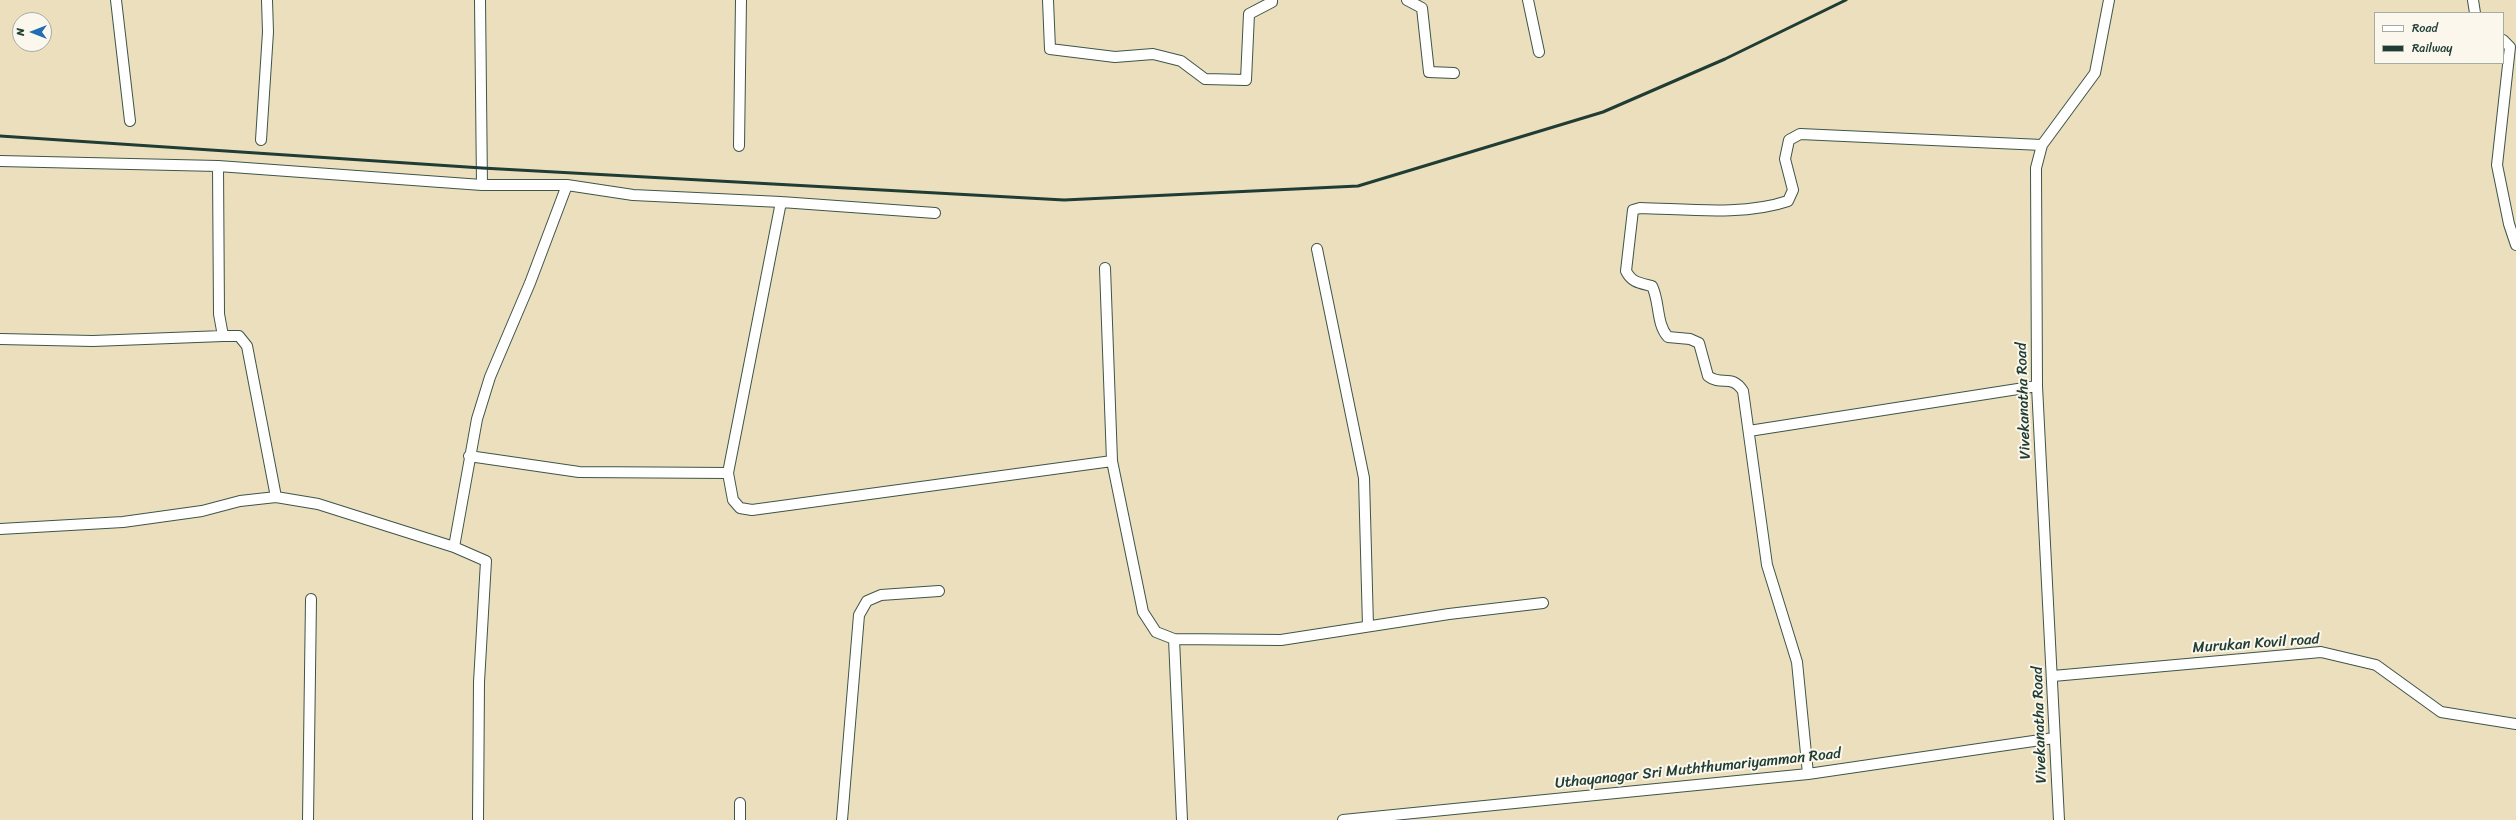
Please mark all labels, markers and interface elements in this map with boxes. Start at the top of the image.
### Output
north arrow [12,12,52,52]
legend [2374,12,2504,64]
text: Road [2412,17,2438,39]
text: N [11,28,30,36]
text: Railway [2412,37,2453,59]
street label: Vivekanatha Road [2013,342,2035,460]
street label: Murukan Kovil road [2192,631,2320,657]
street label: Vivekanatha Road [2029,666,2051,784]
street label: Uthayanagar Sri Muththumariyamman Road [1554,745,1842,793]

